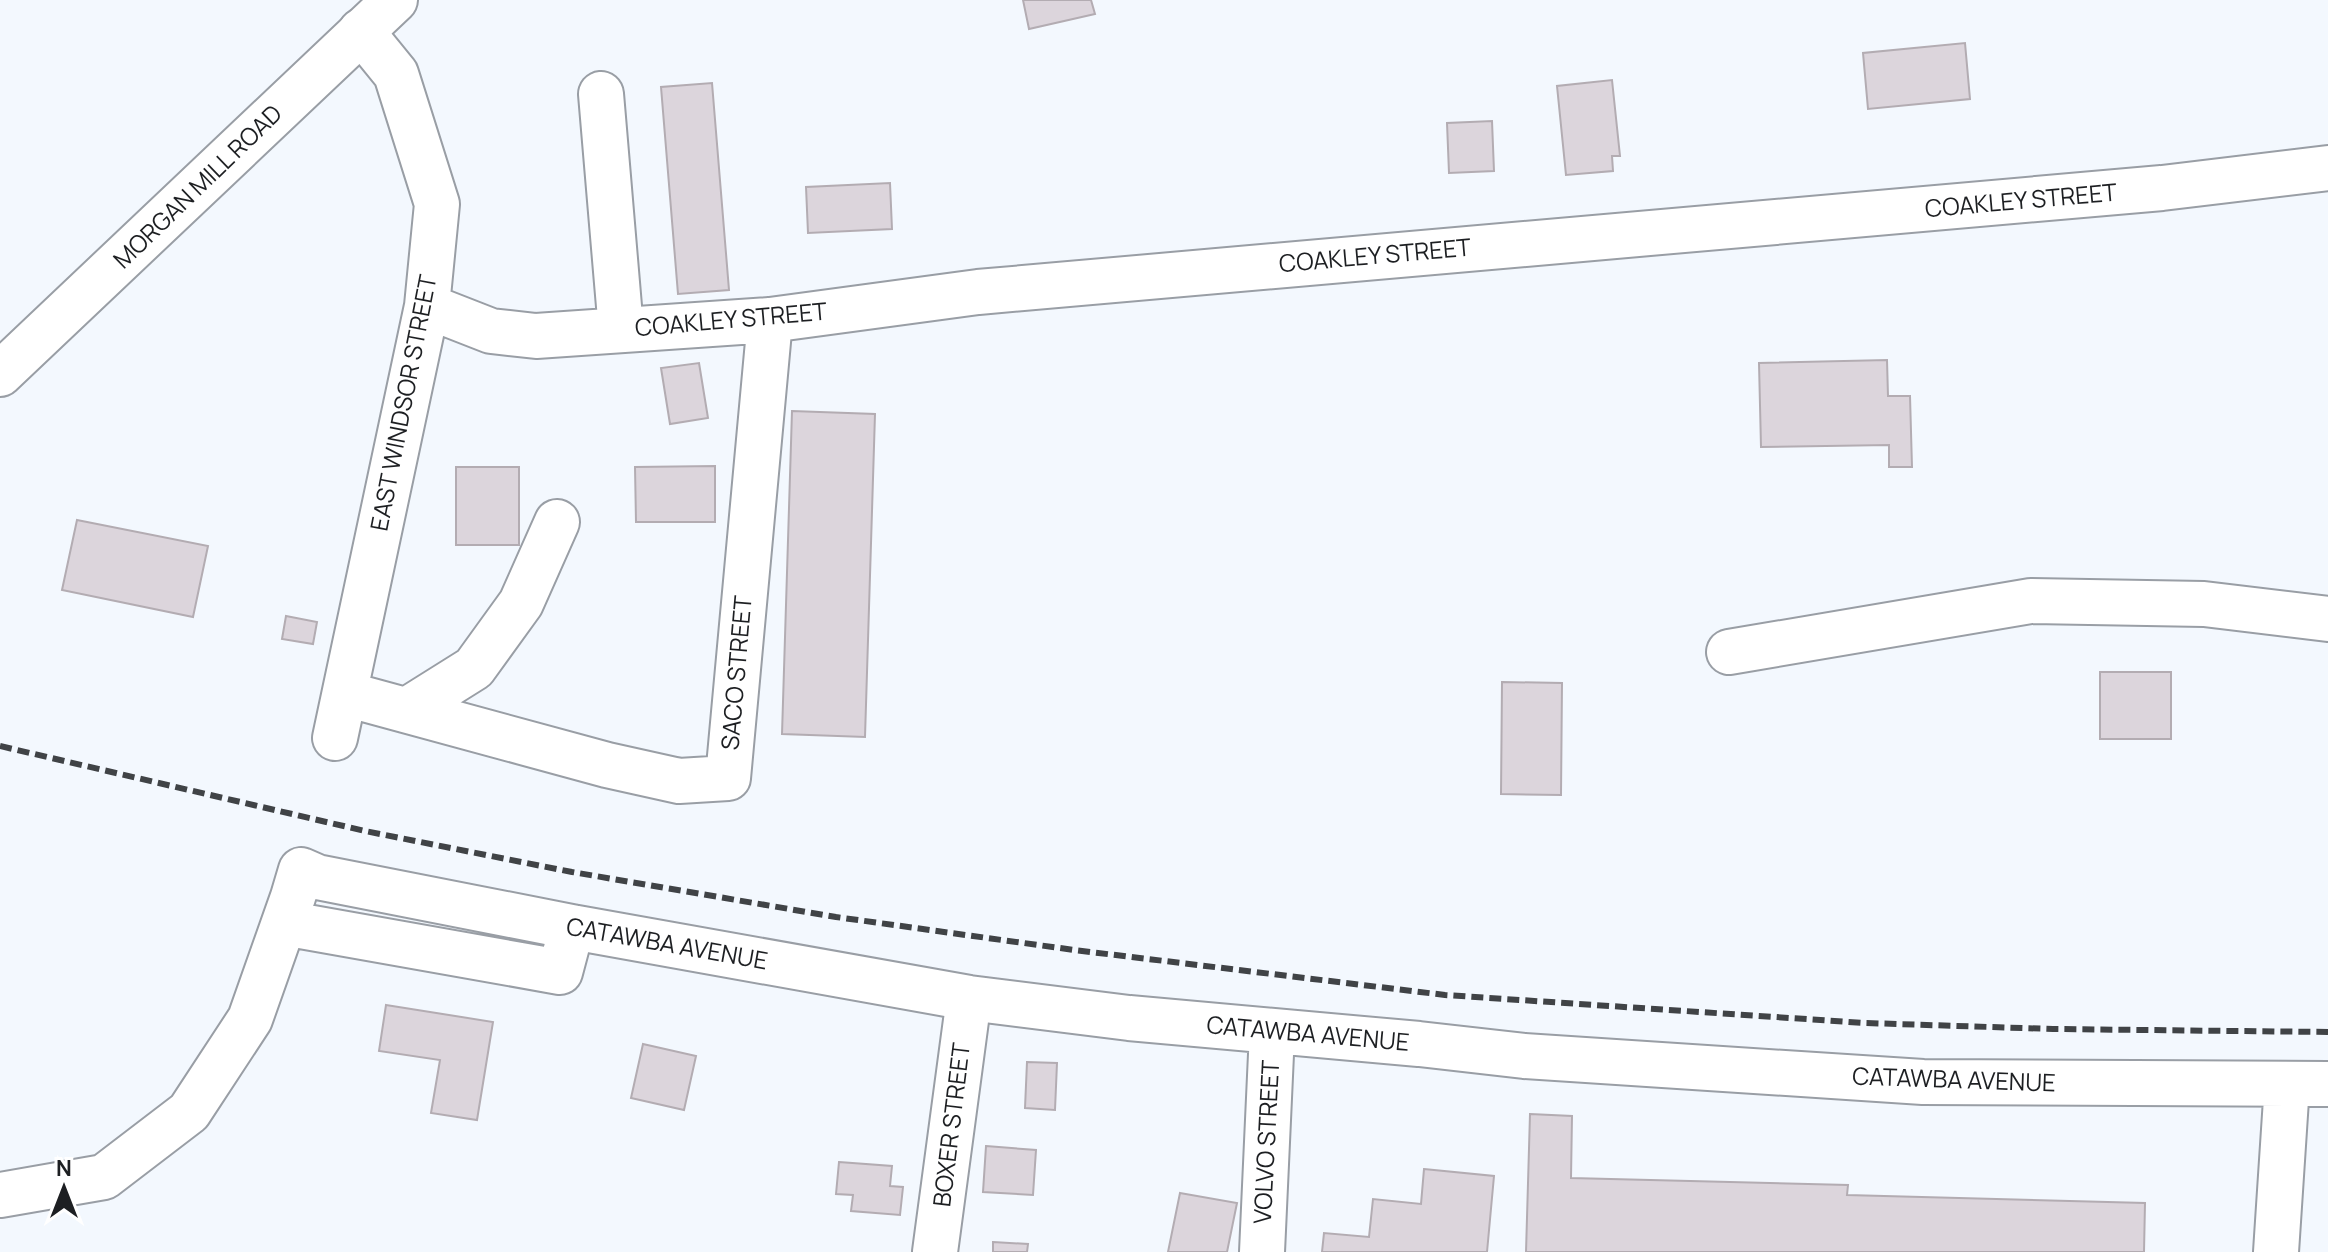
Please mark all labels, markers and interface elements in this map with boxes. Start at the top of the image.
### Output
street label: MORGAN MILL ROAD [105,97,289,275]
street label: COAKLEY STREET [1924,175,2119,224]
street label: COAKLEY STREET [1278,230,1473,279]
street label: EAST WINDSOR STREET [362,271,444,534]
street label: COAKLEY STREET [634,294,829,343]
street label: SACO STREET [712,594,759,751]
street label: CATAWBA AVENUE [564,909,770,976]
street label: CATAWBA AVENUE [1205,1007,1411,1058]
street label: BOXER STREET [924,1040,977,1209]
street label: CATAWBA AVENUE [1852,1058,2056,1099]
street label: VOLVO STREET [1245,1059,1286,1225]
north arrow [24,1148,104,1228]
text: N [56,1153,72,1183]

